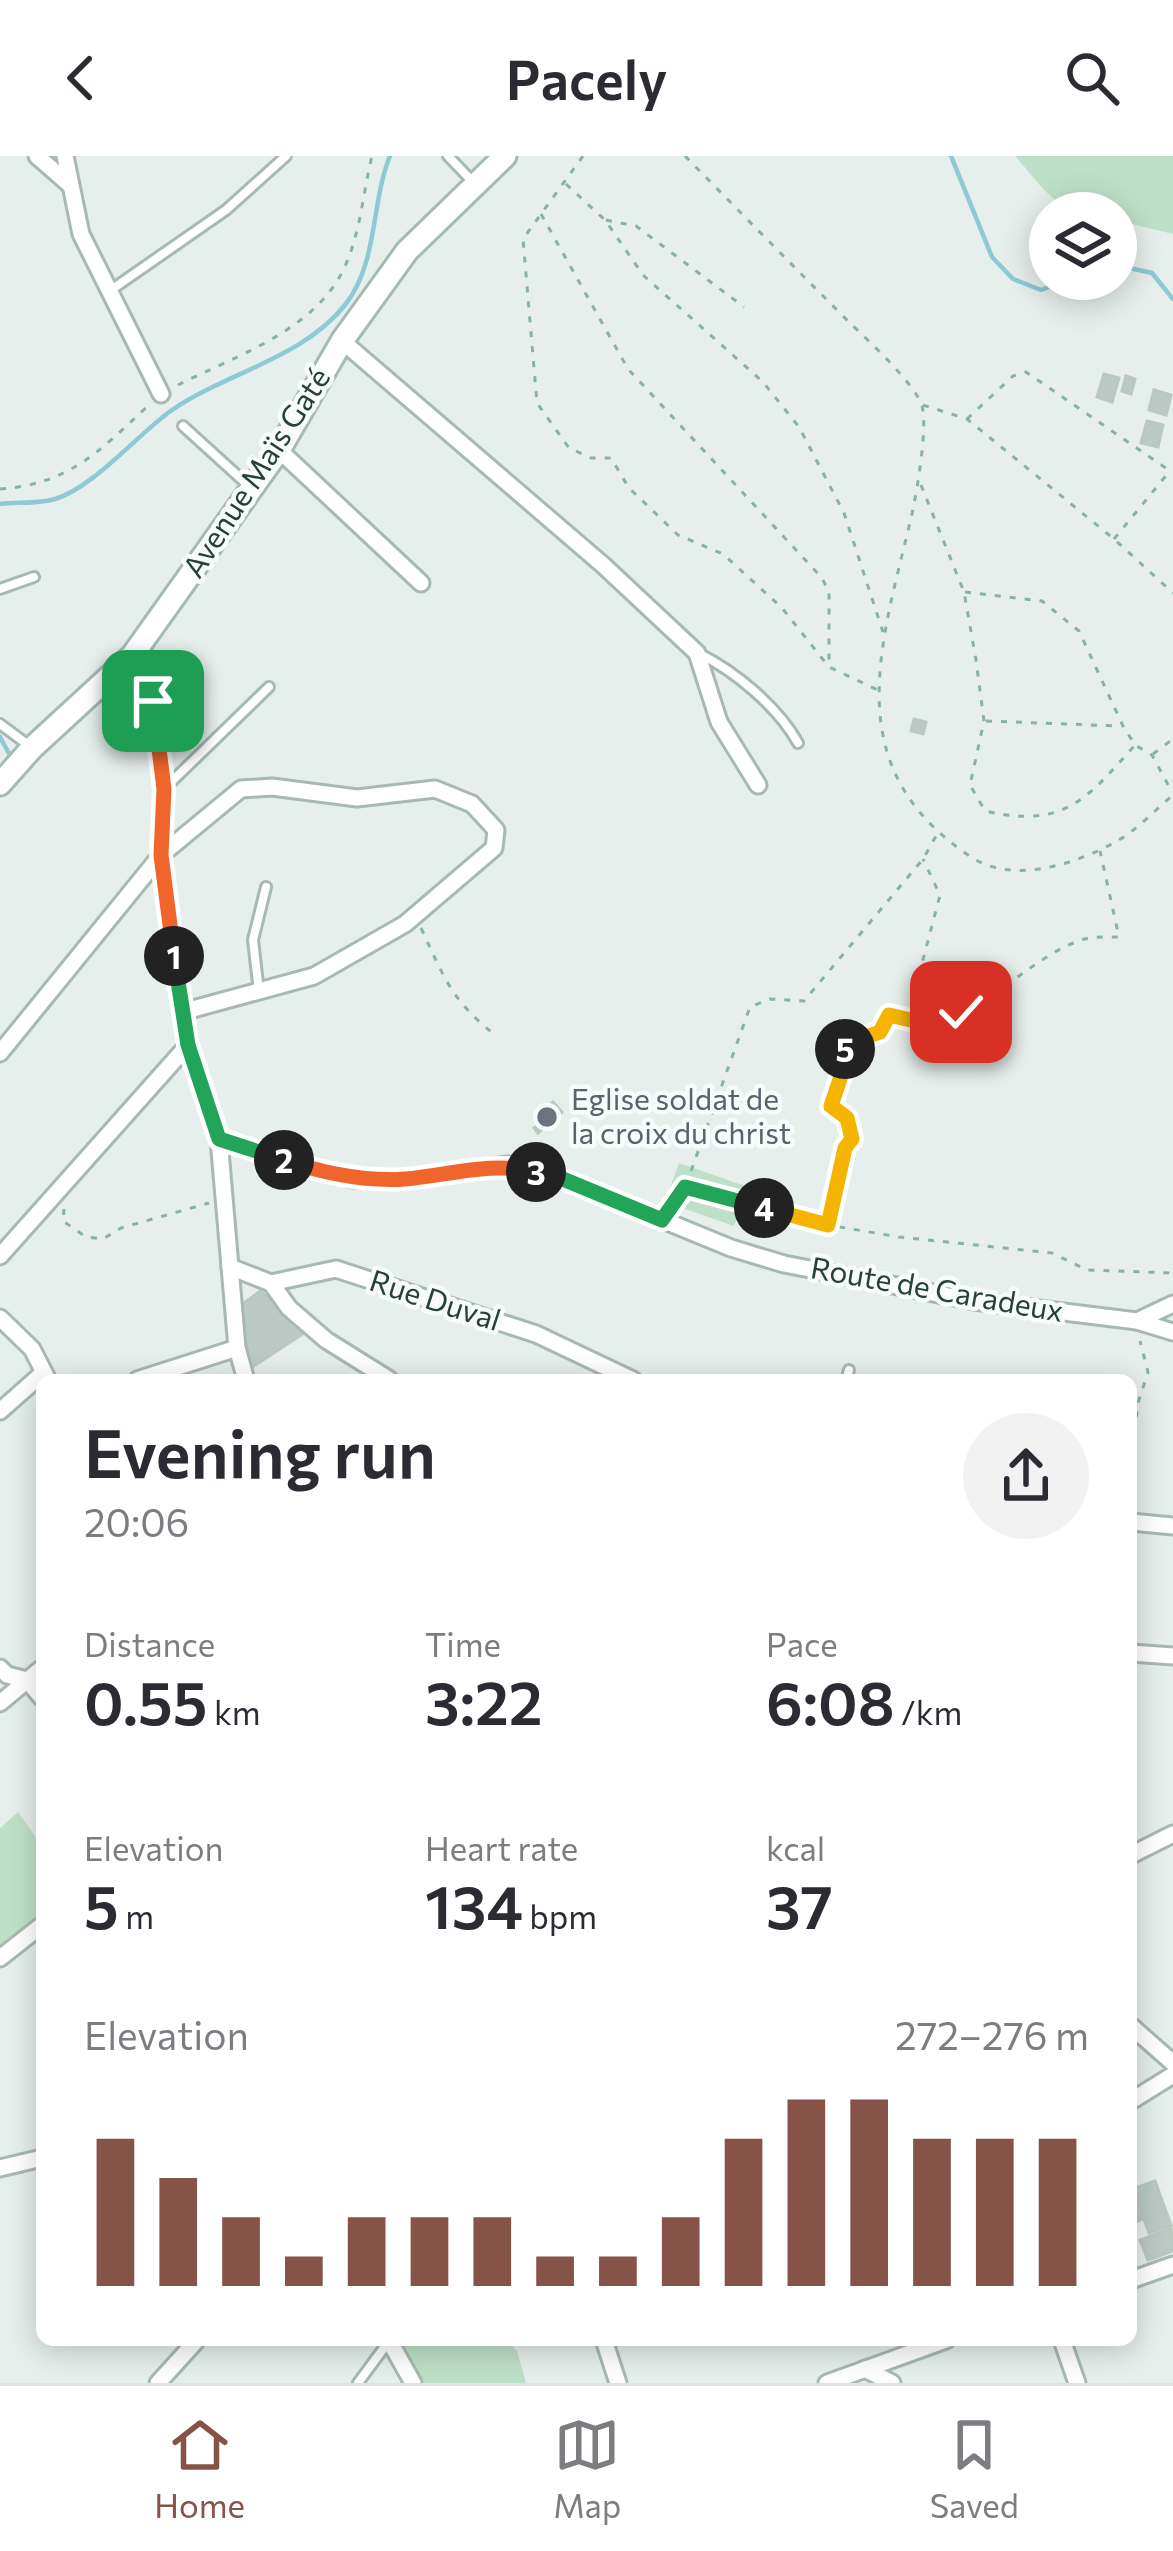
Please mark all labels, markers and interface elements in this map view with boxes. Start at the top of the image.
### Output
icon: back [48,45,114,111]
text: Pacely [506,45,667,111]
icon: search [1059,45,1125,111]
map controls [1029,192,1137,300]
button: layers [1029,192,1137,300]
street label: Avenue Maïs Gaté [173,360,336,583]
pin [102,650,204,752]
icon: arrive [120,668,186,734]
pin: 1 [144,926,204,986]
text: 1 [167,935,181,976]
pin [910,961,1012,1063]
icon: check [928,979,994,1045]
pin: 5 [815,1019,875,1079]
text: 5 [835,1028,855,1069]
place label: Eglise soldat de la croix du christ [571,1079,791,1150]
marker: Eglise soldat de la croix du christ [534,1104,560,1130]
pin: 2 [254,1130,314,1190]
text: 2 [275,1139,293,1180]
pin: 3 [506,1142,566,1202]
text: 3 [526,1151,546,1192]
pin: 4 [734,1178,794,1238]
text: 4 [754,1187,774,1228]
street label: Route de Caradeux [808,1247,1067,1328]
street label: Rue Duval [366,1260,506,1337]
text: Evening run [84,1411,436,1492]
button: share [963,1413,1089,1539]
text: 20:06 [84,1497,189,1545]
text: Distance [84,1623,215,1664]
text: Time [425,1623,501,1664]
text: Pace [766,1623,838,1664]
text: 0.55 [84,1664,208,1737]
text: 3:22 [425,1664,543,1737]
text: 6:08 [766,1664,895,1737]
text: km [208,1691,261,1732]
text: /km [895,1691,962,1732]
text: Elevation [84,1827,223,1868]
text: Heart rate [425,1827,578,1868]
text: kcal [766,1827,825,1868]
text: 5 [84,1868,119,1941]
text: 134 [425,1868,523,1941]
text: 37 [766,1868,833,1941]
text: m [119,1895,154,1936]
text: bpm [523,1895,597,1936]
text: Elevation [84,2010,249,2058]
text: 272–276 m [895,2010,1089,2058]
tab: Home [154,2412,245,2525]
tab: Map [553,2412,621,2525]
tab: Saved [930,2412,1019,2525]

